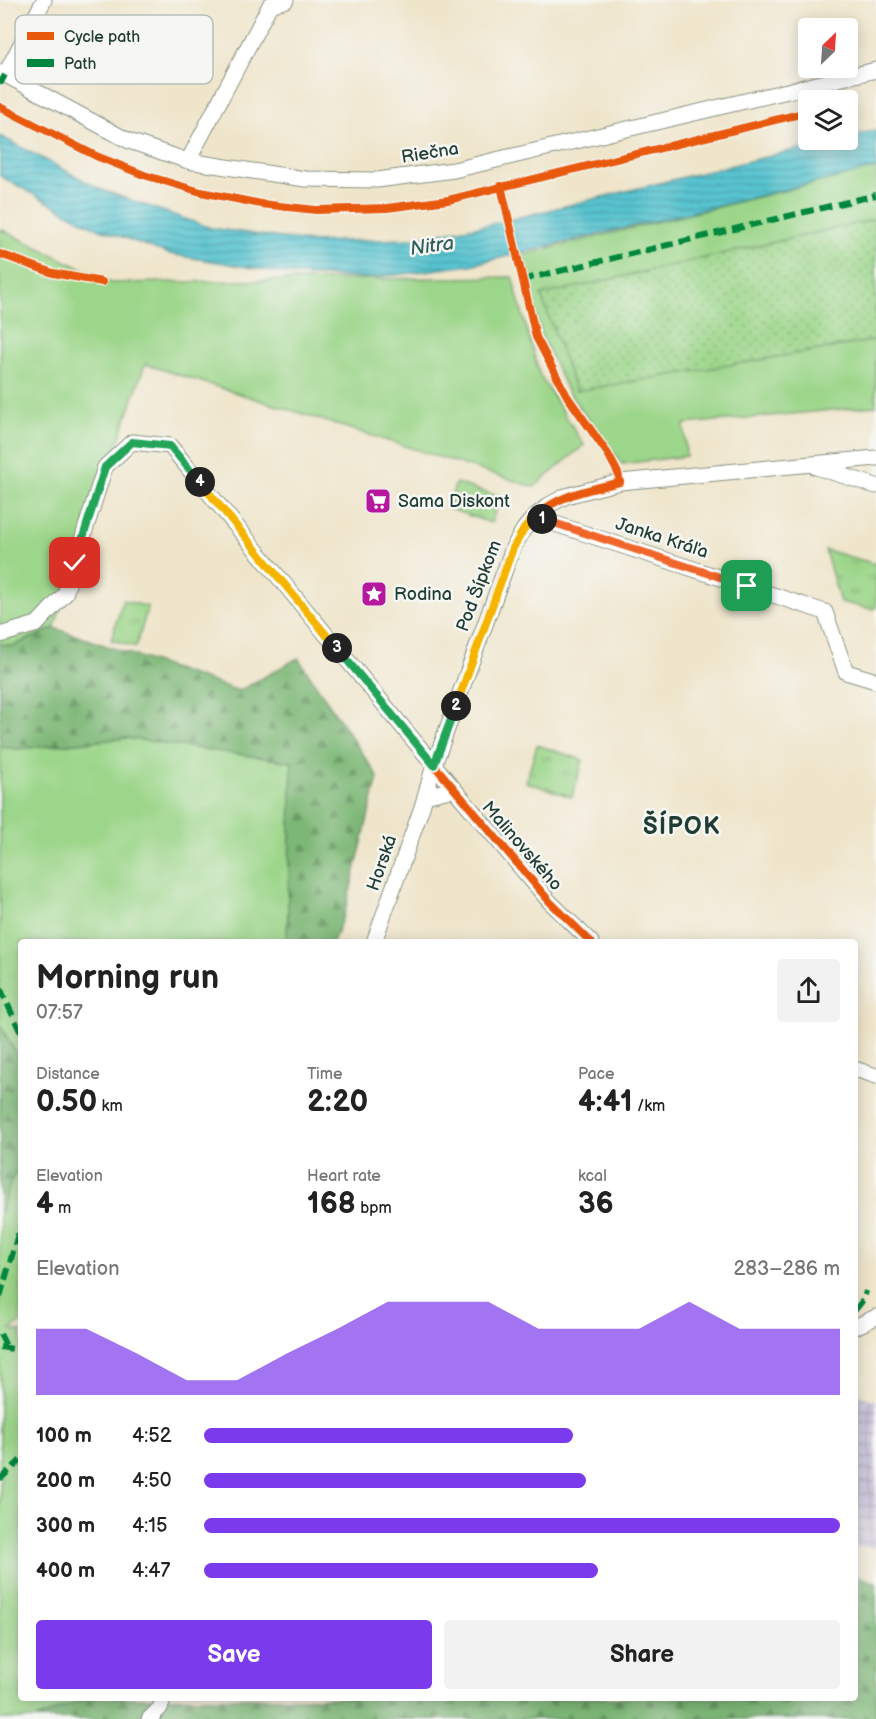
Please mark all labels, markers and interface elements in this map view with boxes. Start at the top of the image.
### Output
legend [15,15,213,84]
north arrow [798,18,858,78]
map controls [798,18,858,150]
text: Cycle path [64,28,140,47]
text: Path [64,55,96,74]
button: layers [798,90,858,150]
street label: Riečna [400,138,460,168]
water label: Nitra [409,231,455,261]
pin: 4 [185,467,215,497]
text: 4 [195,472,205,491]
supermarket icon: Sama Diskont [363,486,393,516]
place label: Sama Diskont [398,491,510,512]
pin: 1 [527,504,557,534]
text: 1 [539,509,545,528]
street label: Janka Kráľa [613,513,711,563]
pin [49,537,100,588]
street label: Pod Šípkom [451,537,506,635]
icon: check [58,546,91,579]
pin [721,560,772,611]
icon: arrive [730,569,763,602]
place icon: Rodina [359,579,389,609]
place label: Rodina [394,584,452,605]
pin: 3 [322,633,352,663]
text: 3 [332,638,342,657]
pin: 2 [441,691,471,721]
text: 2 [451,696,461,715]
street label: Malinovského [478,797,566,895]
district label: ŠÍPOK [643,810,721,841]
street label: Horská [363,832,401,894]
text: Morning run [36,958,219,998]
button: share [777,959,840,1022]
text: 07:57 [36,1001,83,1025]
text: Distance [36,1065,100,1084]
text: Time [307,1065,342,1084]
text: Pace [578,1065,614,1084]
text: 0.50 [36,1084,97,1120]
text: 2:20 [307,1084,368,1120]
text: 4:41 [578,1084,633,1120]
text: km [97,1097,123,1116]
text: /km [633,1097,665,1116]
text: Elevation [36,1167,103,1186]
text: Heart rate [307,1167,381,1186]
text: kcal [578,1167,607,1186]
text: 4 [36,1186,54,1222]
text: 168 [307,1186,356,1222]
text: 36 [578,1186,614,1222]
text: m [54,1199,71,1218]
text: bpm [356,1199,392,1218]
text: Elevation [36,1257,119,1281]
text: 283–286 m [733,1257,840,1281]
text: 100 m [36,1424,92,1448]
text: 4:52 [132,1424,172,1448]
text: 200 m [36,1469,95,1493]
text: 4:50 [132,1469,171,1493]
text: 300 m [36,1514,95,1538]
text: 4:15 [132,1514,167,1538]
text: 400 m [36,1559,95,1583]
text: 4:47 [132,1559,170,1583]
button: Save [36,1620,432,1689]
button: Share [444,1620,840,1689]

